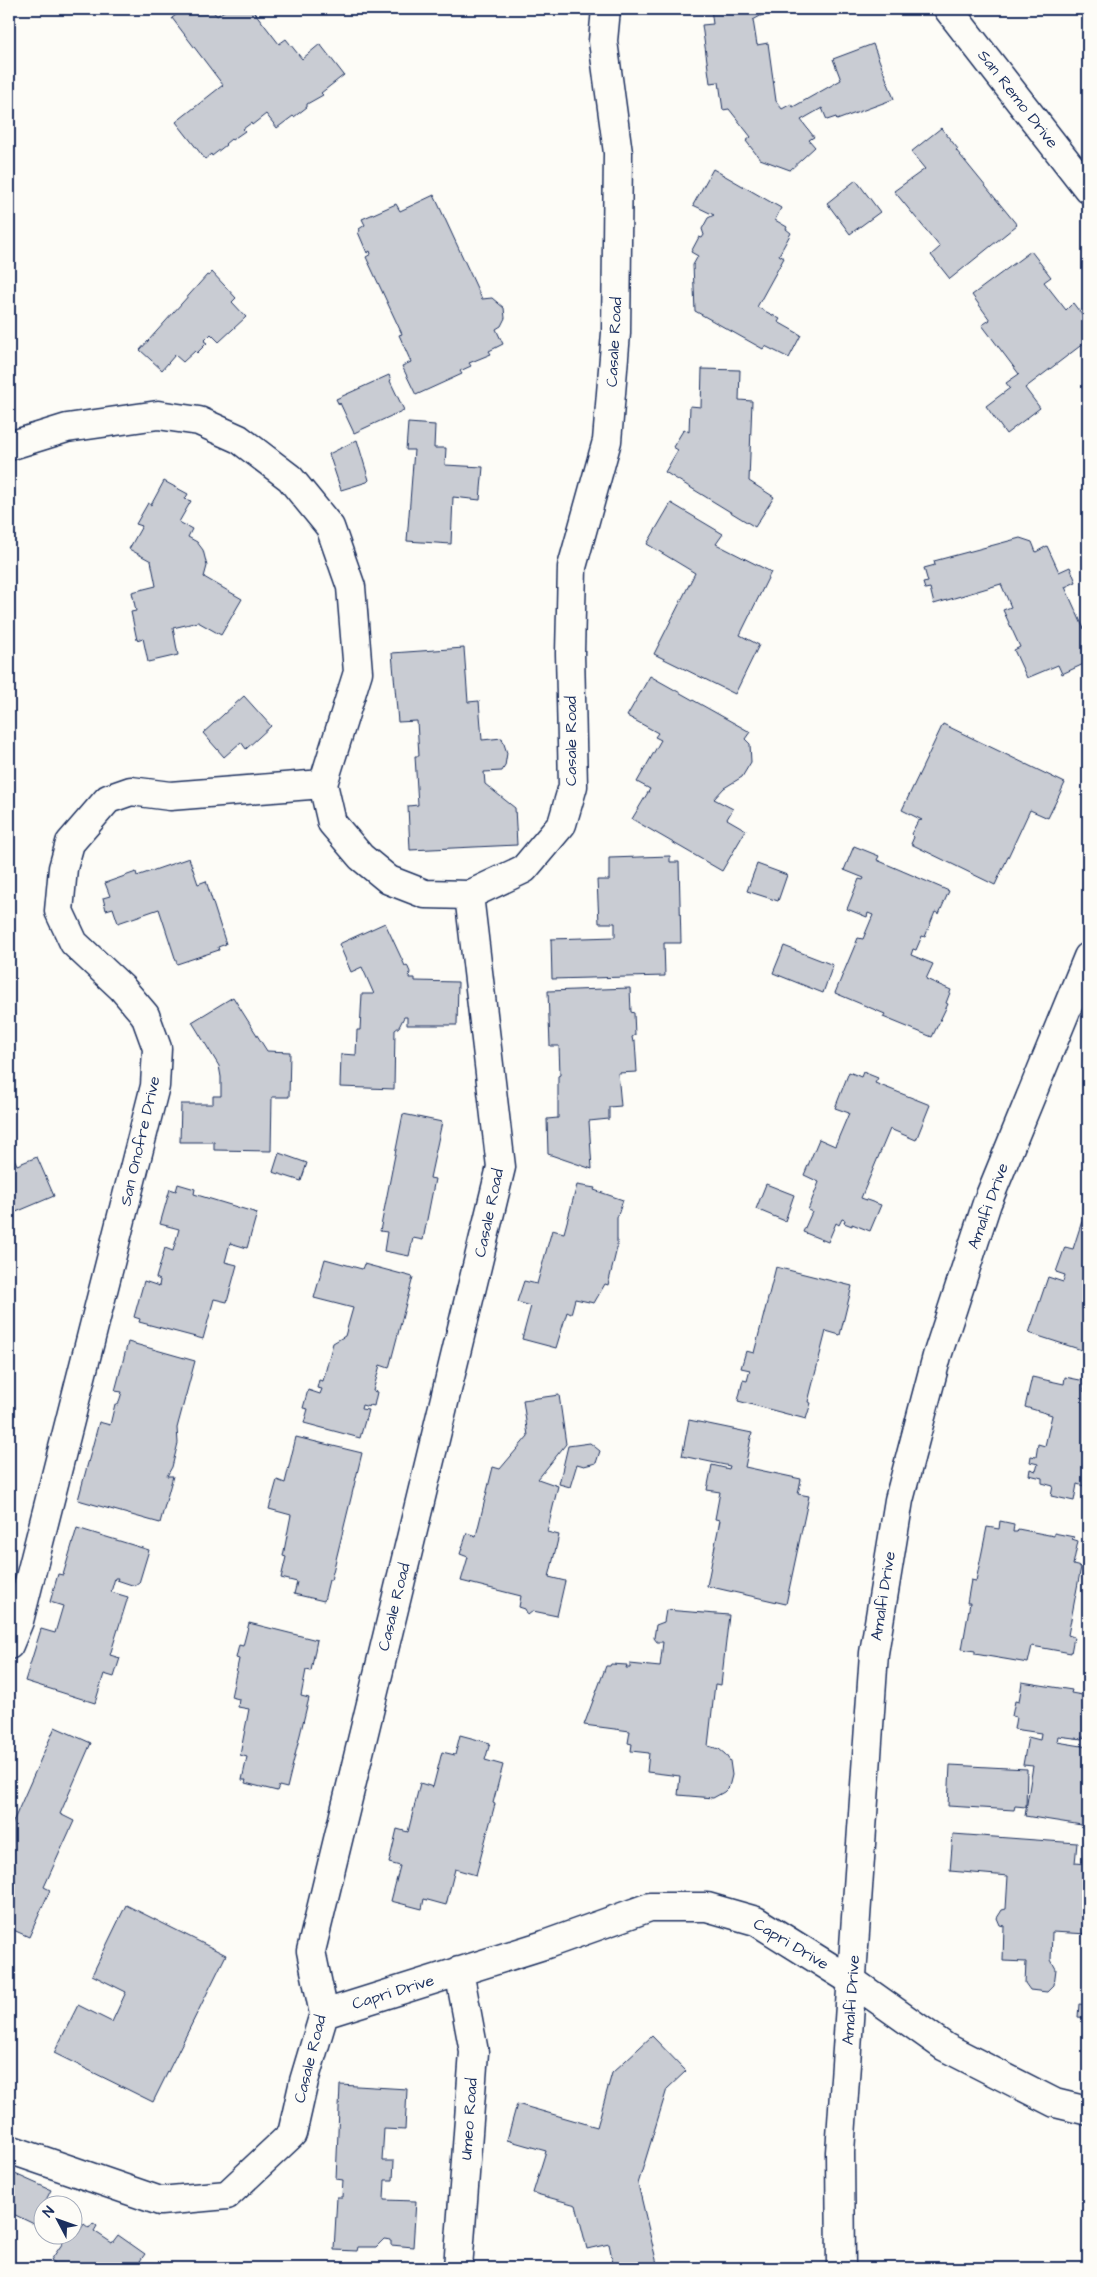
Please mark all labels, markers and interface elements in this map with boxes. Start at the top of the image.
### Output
street label: San Remo Drive [973,45,1064,153]
street label: Casale Road [601,297,627,387]
street label: Casale Road [560,696,582,786]
street label: San Onofre Drive [114,1074,166,1208]
street label: Amalfi Drive [962,1160,1014,1252]
street label: Casale Road [469,1167,509,1259]
street label: Amalfi Drive [865,1549,901,1642]
street label: Casale Road [372,1561,416,1653]
street label: Capri Drive [749,1913,833,1975]
street label: Amalfi Drive [837,1954,865,2046]
street label: Capri Drive [349,1969,437,2015]
street label: Casale Road [288,2013,332,2105]
street label: Umeo Road [455,2077,483,2161]
north arrow [32,2194,82,2244]
text: N [39,2202,60,2222]

